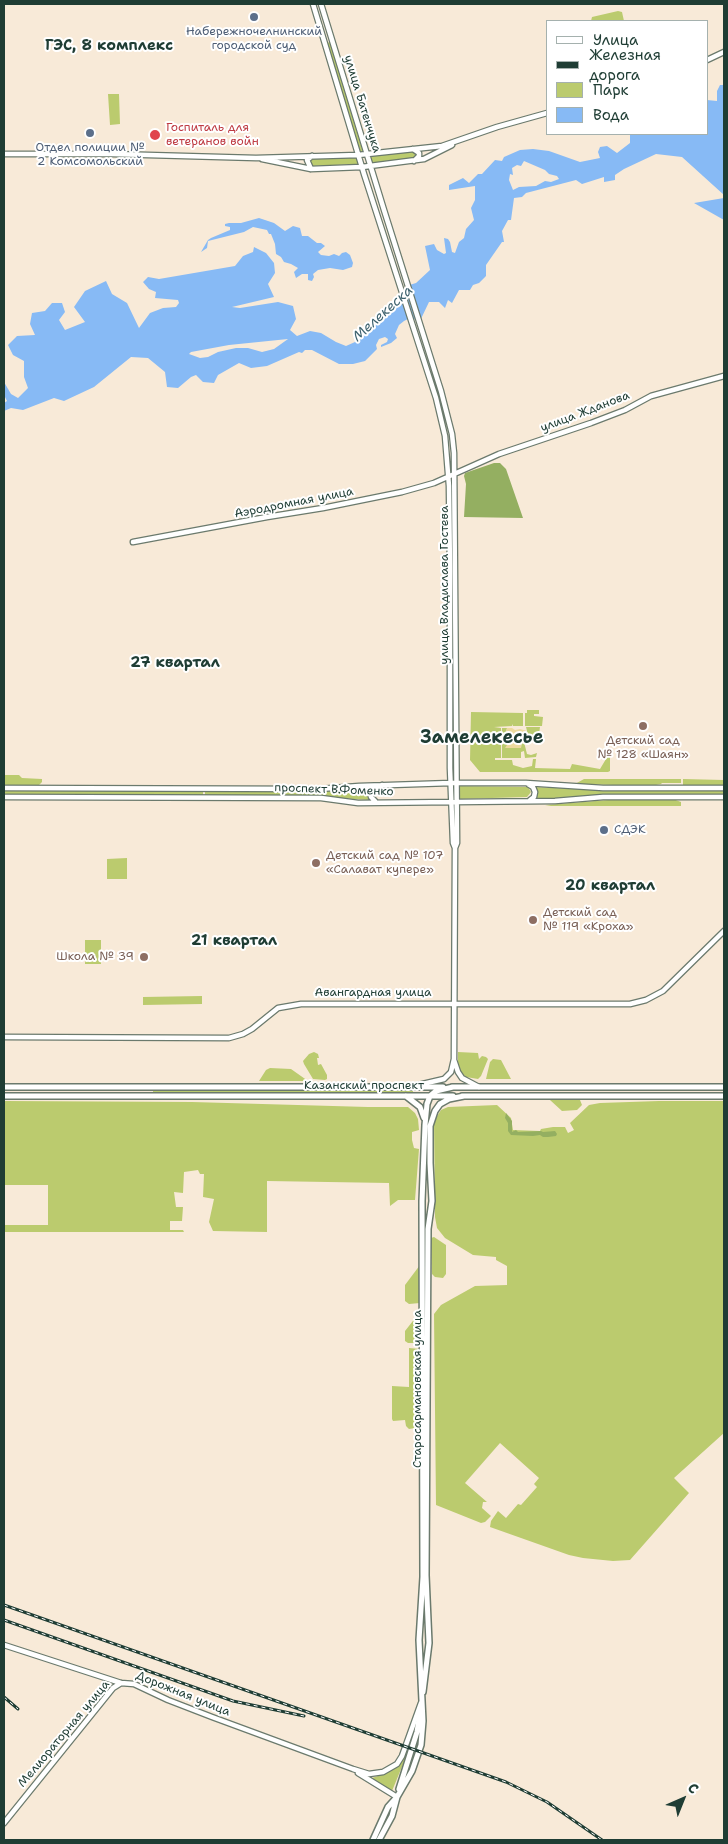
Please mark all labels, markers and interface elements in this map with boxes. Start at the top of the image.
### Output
marker: Набережночелнинский городской суд [248,11,260,23]
legend [546,20,708,135]
place label: Набережночелнинский городской суд [186,25,322,53]
text: Улица [593,30,638,50]
district label: ГЭС, 8 комплекс [45,37,173,55]
text: Железная дорога [589,45,661,85]
street label: улица Батенчука [340,53,384,155]
text: Парк [593,80,629,100]
text: Вода [593,105,629,125]
place label: Госпиталь для ветеранов войн [166,121,259,149]
marker: Отдел полиции № 2 Комсомольский [84,127,96,139]
marker: Госпиталь для ветеранов войн [148,128,162,142]
place label: Отдел полиции № 2 Комсомольский [36,141,144,169]
water label: Мелекеска [349,283,417,345]
street label: улица Жданова [538,388,632,436]
street label: Аэродромная улица [233,484,355,522]
street label: улица Владислава Гостева [438,506,452,664]
district label: 27 квартал [130,654,220,672]
marker: Детский сад № 128 «Шаян» [637,720,649,732]
district label: Замелекесье [421,727,543,749]
place label: Детский сад № 128 «Шаян» [597,734,689,762]
street label: проспект В.Фоменко [274,781,394,799]
place label: СДЭК [614,823,646,837]
marker: СДЭК [598,824,610,836]
place label: Детский сад № 107 «Салават купере» [326,849,443,877]
marker: Детский сад № 107 «Салават купере» [310,857,322,869]
district label: 20 квартал [565,877,655,895]
place label: Детский сад № 119 «Кроха» [543,906,633,934]
marker: Детский сад № 119 «Кроха» [527,914,539,926]
district label: 21 квартал [191,932,277,950]
place label: Школа № 39 [56,950,134,964]
marker: Школа № 39 [138,951,150,963]
street label: Авангардная улица [314,986,432,1000]
street label: Казанский проспект [304,1079,424,1093]
street label: Старосармановская улица [411,1310,425,1468]
street label: Дорожная улица [134,1669,232,1719]
street label: Мелиораторная улица [15,1678,113,1790]
north arrow [658,1774,708,1824]
text: С [684,1779,703,1798]

